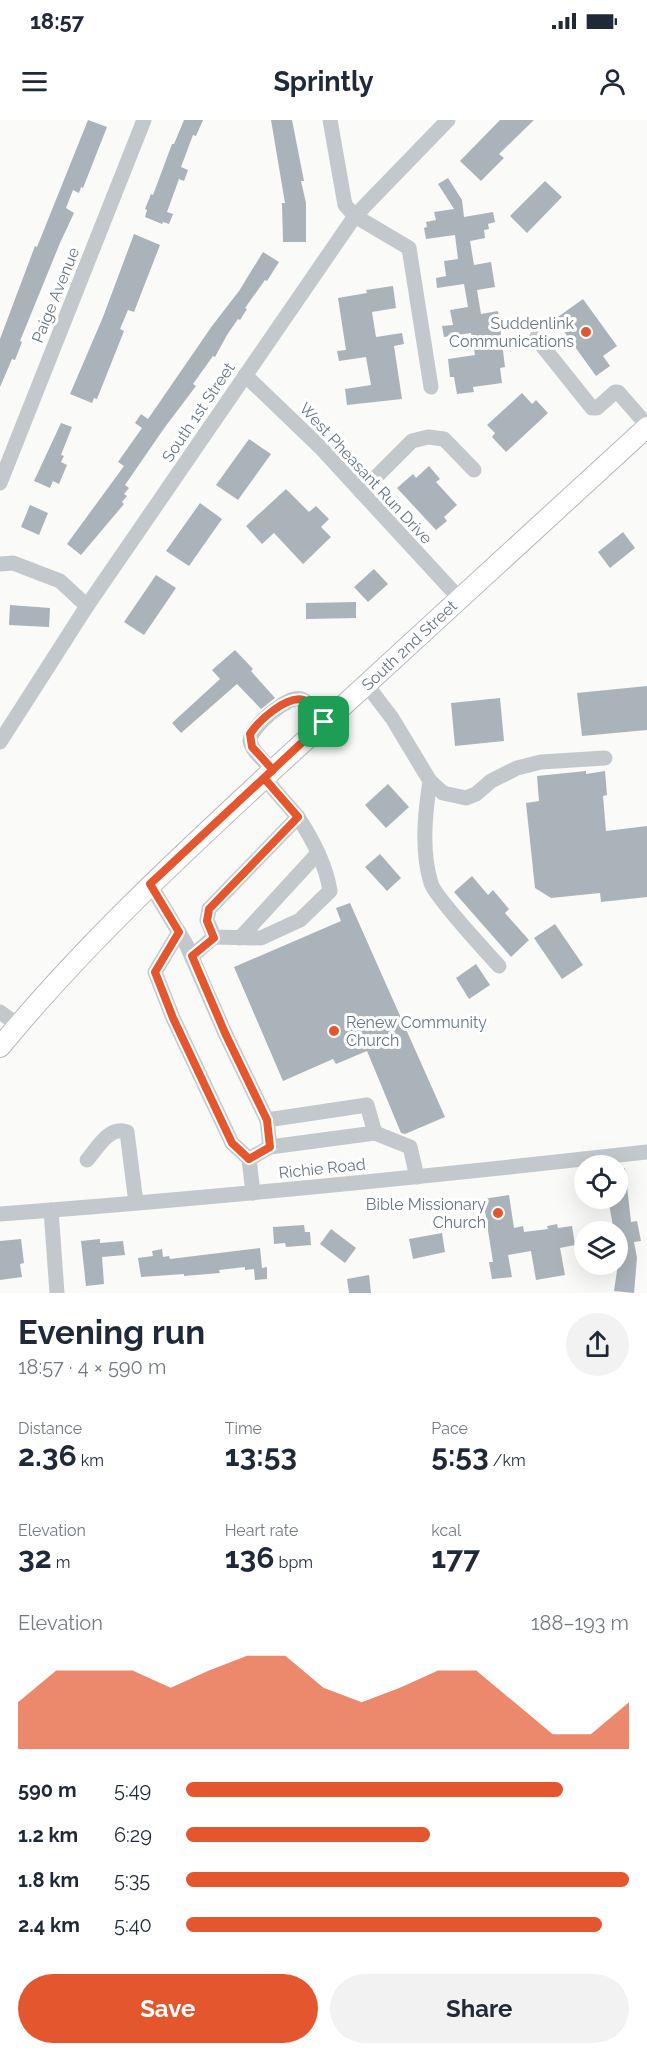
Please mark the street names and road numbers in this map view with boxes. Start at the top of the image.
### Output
street label: Paige Avenue [28,245,83,346]
street label: South 1st Street [158,358,239,466]
street label: West Pheasant Run Drive [295,399,436,548]
street label: South 2nd Street [358,596,461,694]
street label: Richie Road [278,1154,367,1183]

